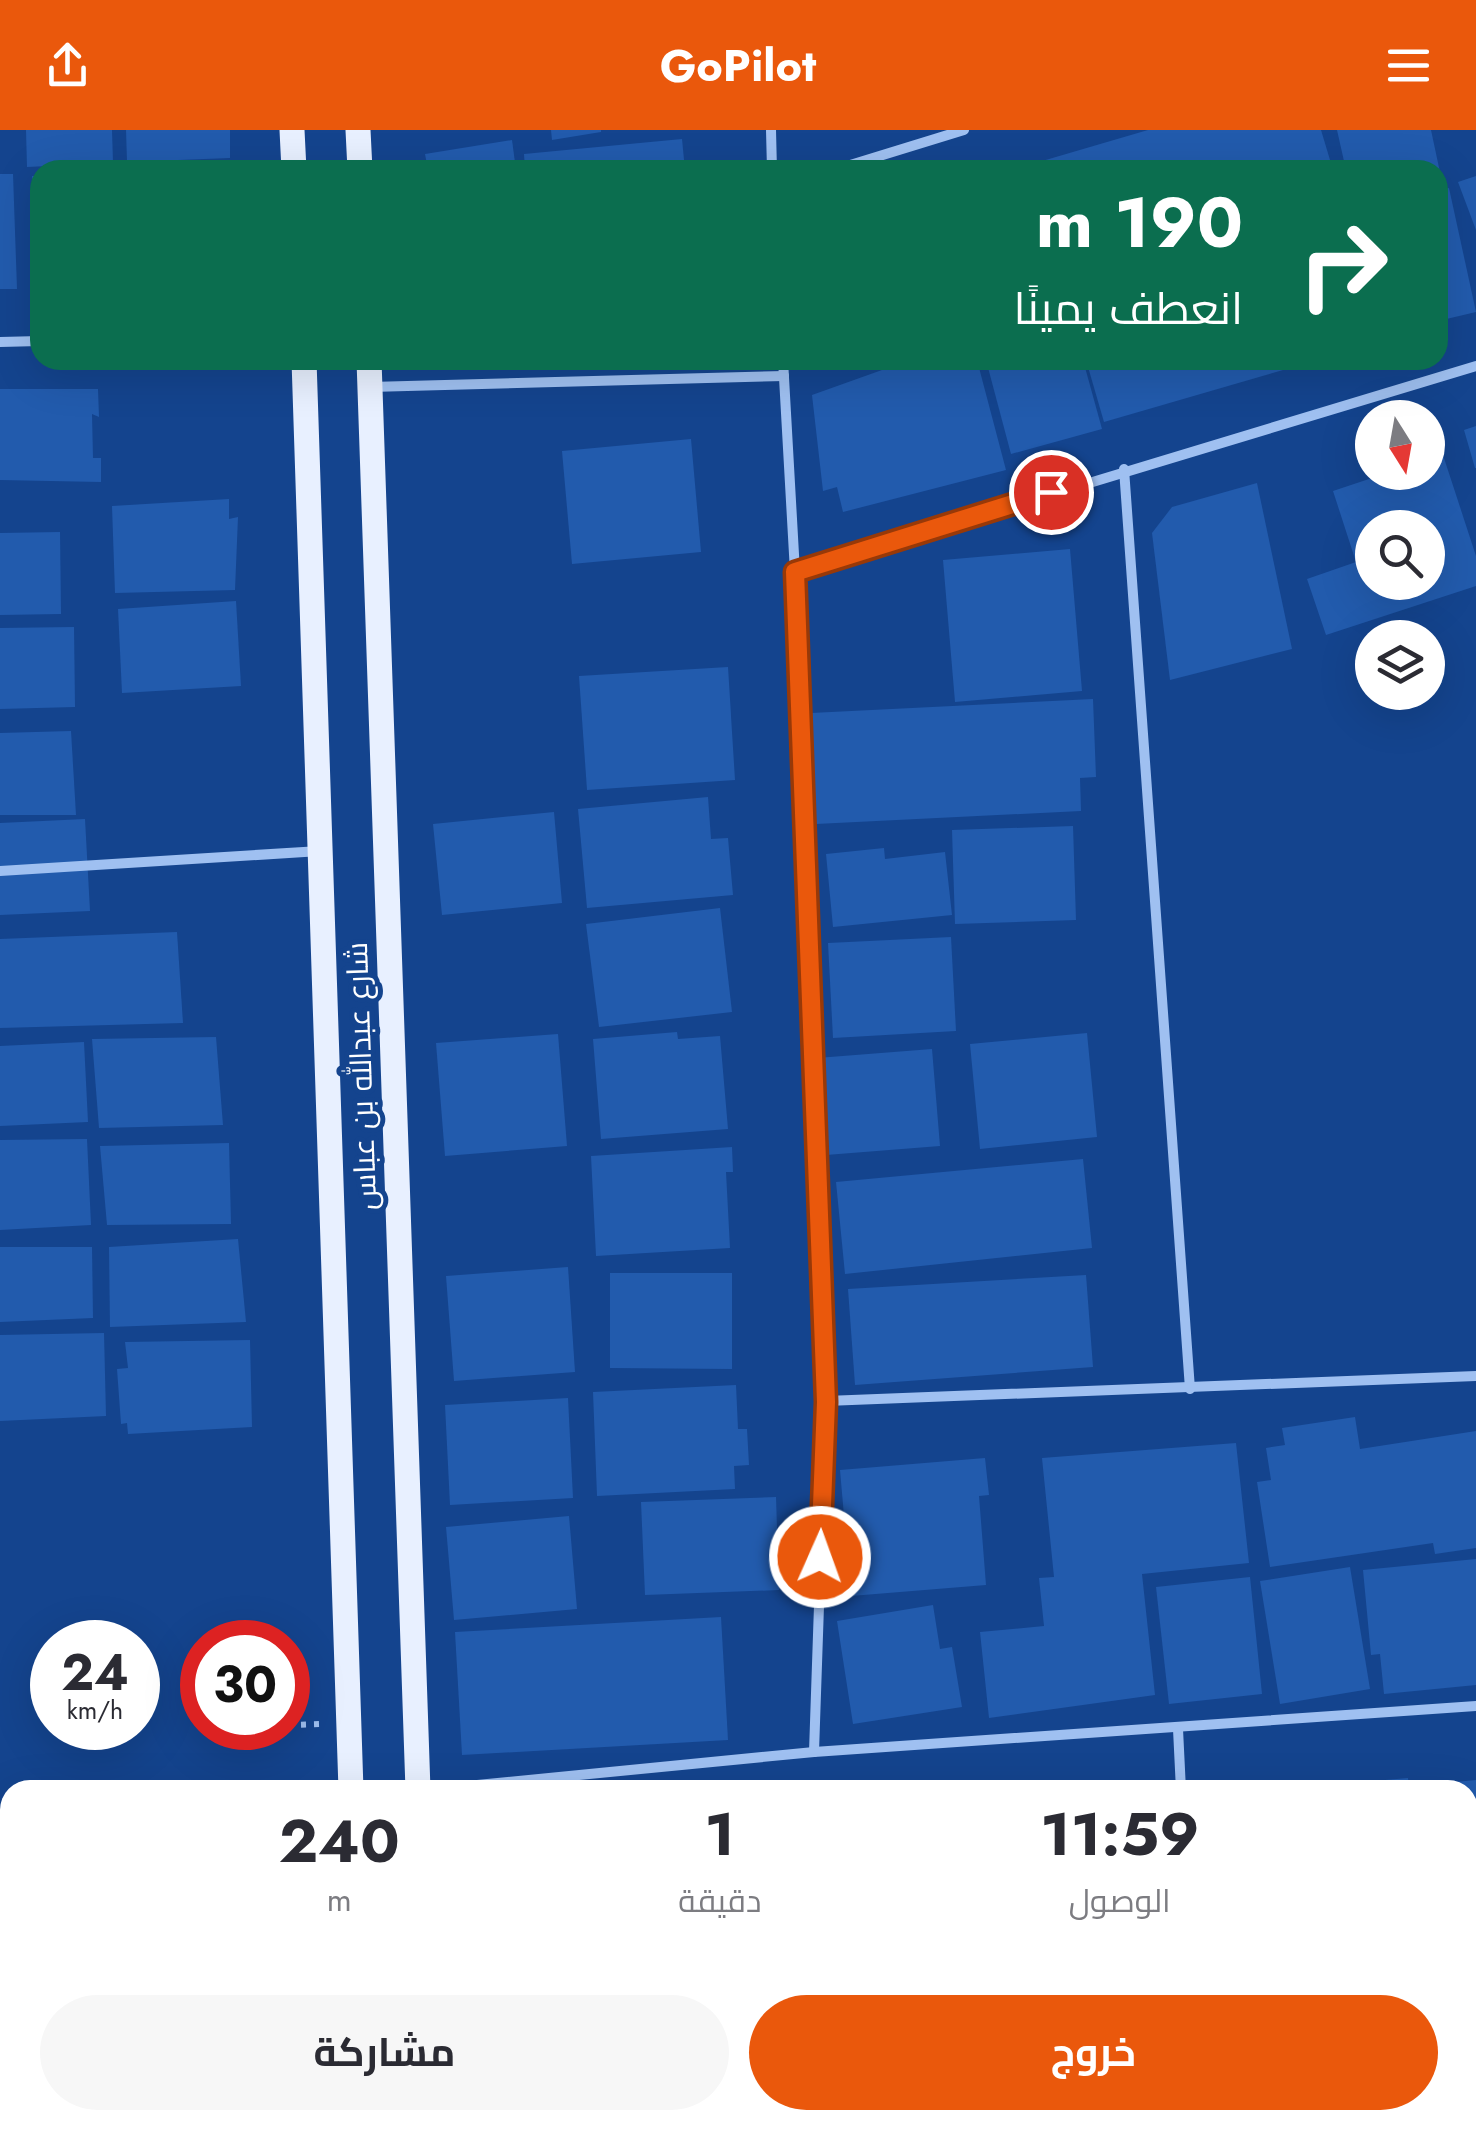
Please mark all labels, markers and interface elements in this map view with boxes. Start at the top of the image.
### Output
text: GoPilot [660,33,816,98]
icon: share [40,38,95,93]
icon: menu [1381,38,1436,93]
text: 190 m [1036,172,1243,273]
icon: right [1278,200,1408,330]
text: انعطف يمينًا [1013,276,1243,341]
north arrow [1355,400,1445,490]
map controls [1355,400,1445,710]
pin [1009,450,1094,535]
icon: arrive [1024,465,1079,520]
button: search [1355,510,1445,600]
button: layers [1355,620,1445,710]
street label: شارع عبدالله بن عباس [335,941,387,1211]
position arrow [768,1505,872,1609]
speed limit sign: 30 [180,1620,310,1750]
text: 24 [61,1636,129,1709]
text: km/h [67,1692,123,1728]
text: 1 [705,1791,735,1878]
text: 11:59 [1040,1791,1199,1878]
text: 240 [279,1798,400,1885]
text: m [327,1877,352,1923]
text: دقيقة [678,1878,762,1924]
text: الوصول [1069,1878,1171,1924]
button: مشاركة [40,1995,729,2110]
button: خروج [749,1995,1438,2110]

